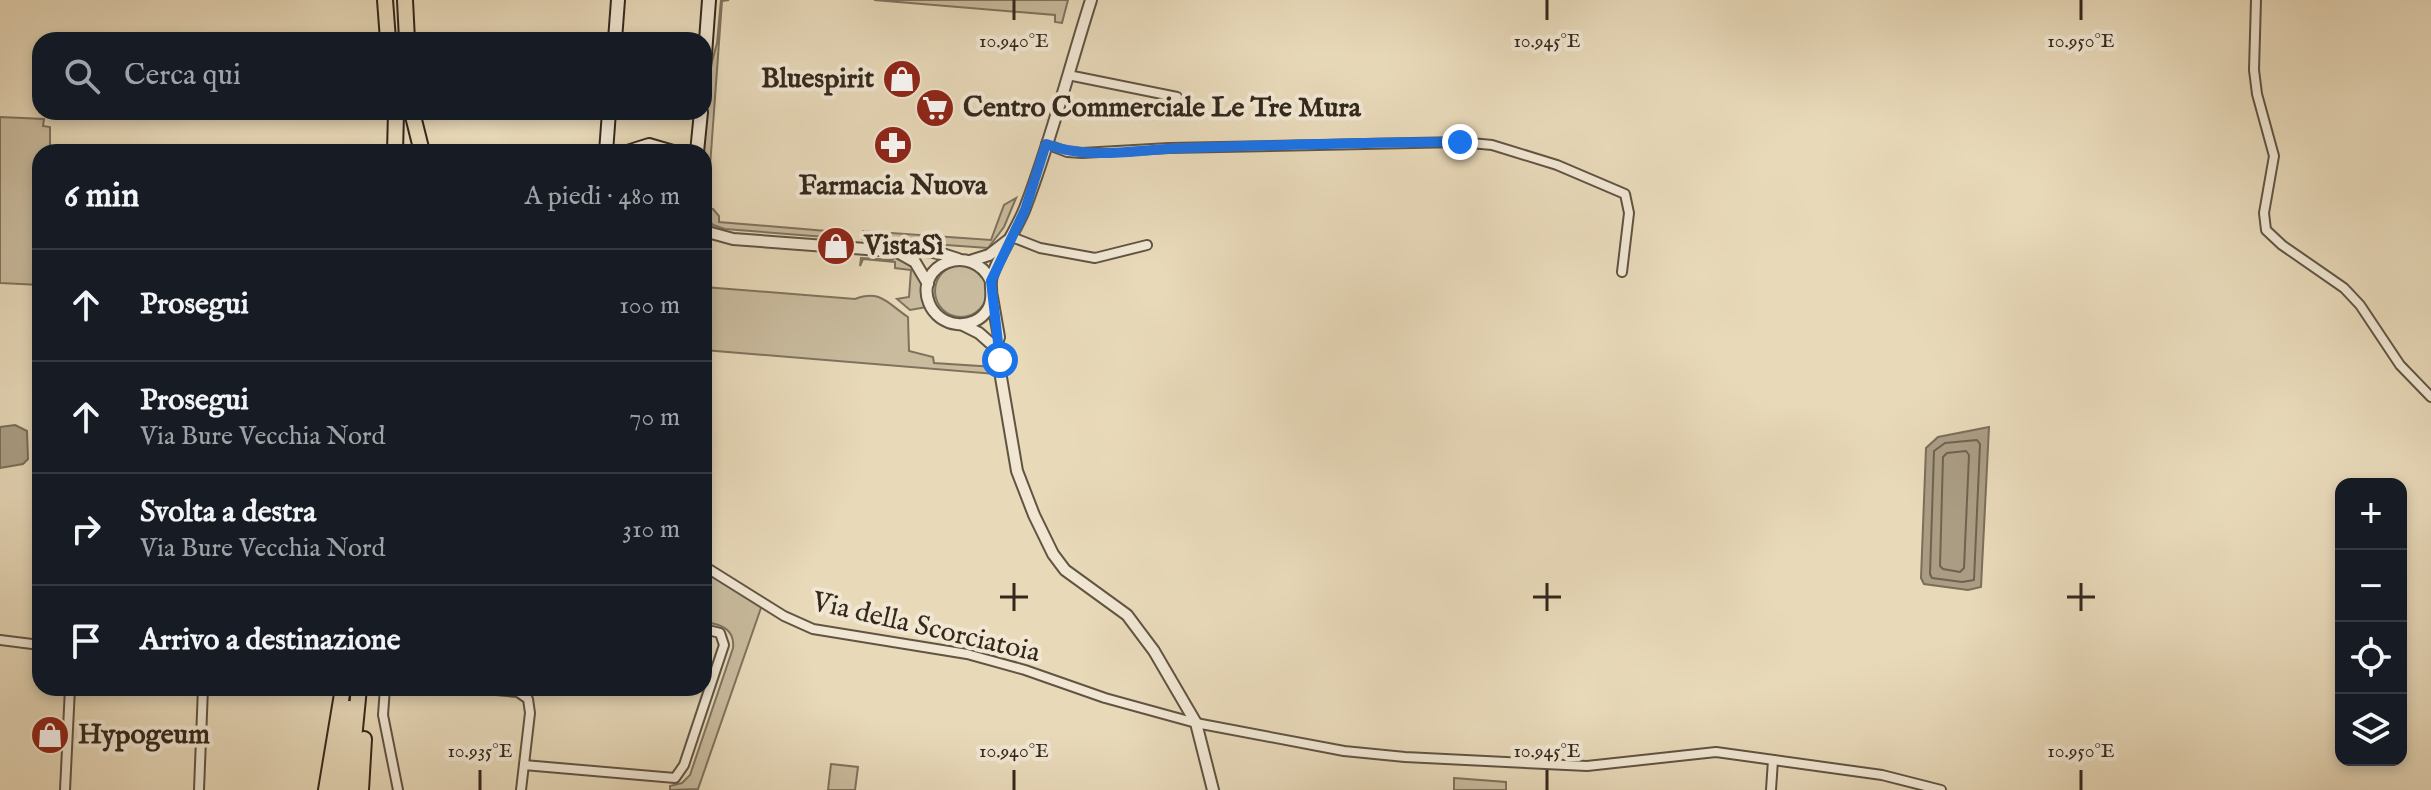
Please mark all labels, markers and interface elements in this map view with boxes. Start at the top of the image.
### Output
text: 10.940°E [979,29,1049,54]
text: 10.945°E [1513,29,1581,54]
text: 10.950°E [2047,29,2115,54]
search box [32,32,712,120]
icon: search [60,54,104,98]
text: Cerca qui [124,57,241,95]
shop icon: Bluespirit [881,58,923,100]
place label: Bluespirit [761,62,874,97]
supermarket icon: Centro Commerciale Le Tre Mura [914,87,956,129]
place label: Centro Commerciale Le Tre Mura [963,91,1362,126]
pharmacy icon: Farmacia Nuova [872,124,914,166]
route end [1442,124,1478,160]
place label: Farmacia Nuova [799,169,988,204]
text: 6 min [64,175,139,218]
text: A piedi · 480 m [525,180,680,213]
shop icon: VistaSì [815,225,857,267]
place label: VistaSì [863,229,944,264]
icon: ahead [64,283,108,327]
text: Prosegui [140,286,249,324]
text: 100 m [619,289,680,322]
route start [982,342,1018,378]
text: Prosegui [140,382,249,420]
icon: ahead [64,395,108,439]
text: 70 m [629,401,680,434]
text: Via Bure Vecchia Nord [140,420,385,453]
map controls [2335,478,2407,766]
button: + [2335,478,2407,550]
text: Svolta a destra [140,494,316,532]
icon: right [64,507,108,551]
text: 310 m [622,513,680,546]
text: Via Bure Vecchia Nord [140,532,385,565]
button: − [2335,550,2407,622]
street label: Via della Scorciatoia [808,585,1044,671]
icon: arrive [64,619,108,663]
text: Arrivo a destinazione [140,622,401,660]
button: locate [2335,622,2407,694]
button: layers [2335,694,2407,766]
shop icon: Hypogeum [29,714,71,756]
place label: Hypogeum [78,718,210,753]
text: 10.935°E [447,739,513,764]
text: 10.940°E [979,739,1049,764]
text: 10.945°E [1513,739,1581,764]
text: 10.950°E [2047,739,2115,764]

